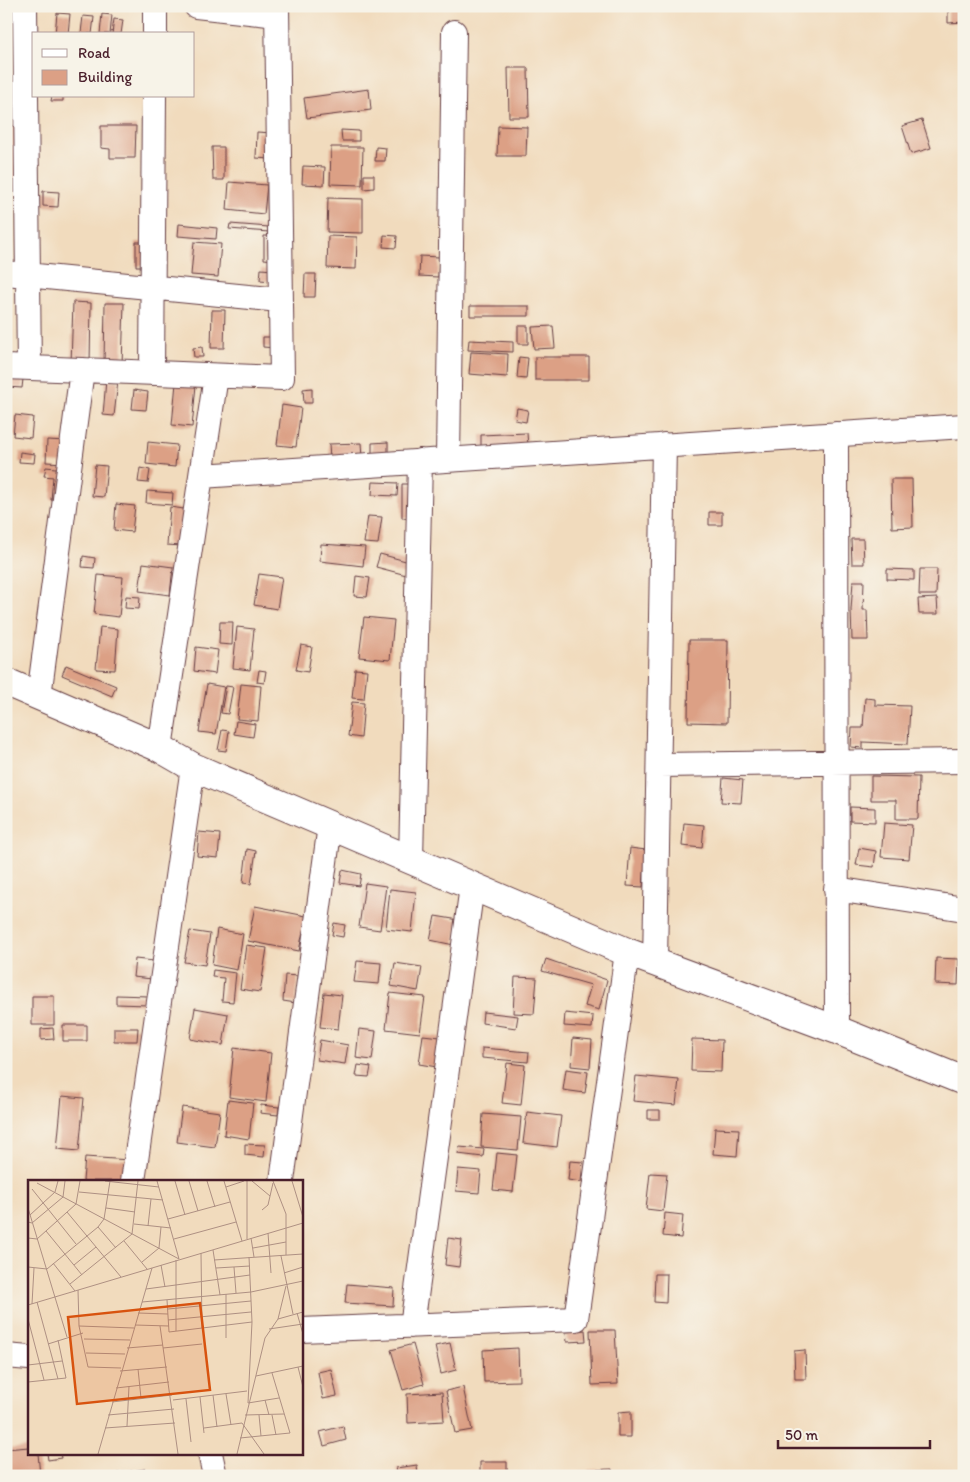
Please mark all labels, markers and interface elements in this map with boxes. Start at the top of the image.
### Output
legend [32,32,195,98]
text: Road [78,44,111,62]
text: Building [78,68,132,86]
inset map [28,1180,302,1454]
scale bar [778,1417,930,1449]
text: 50 m [785,1426,818,1444]

